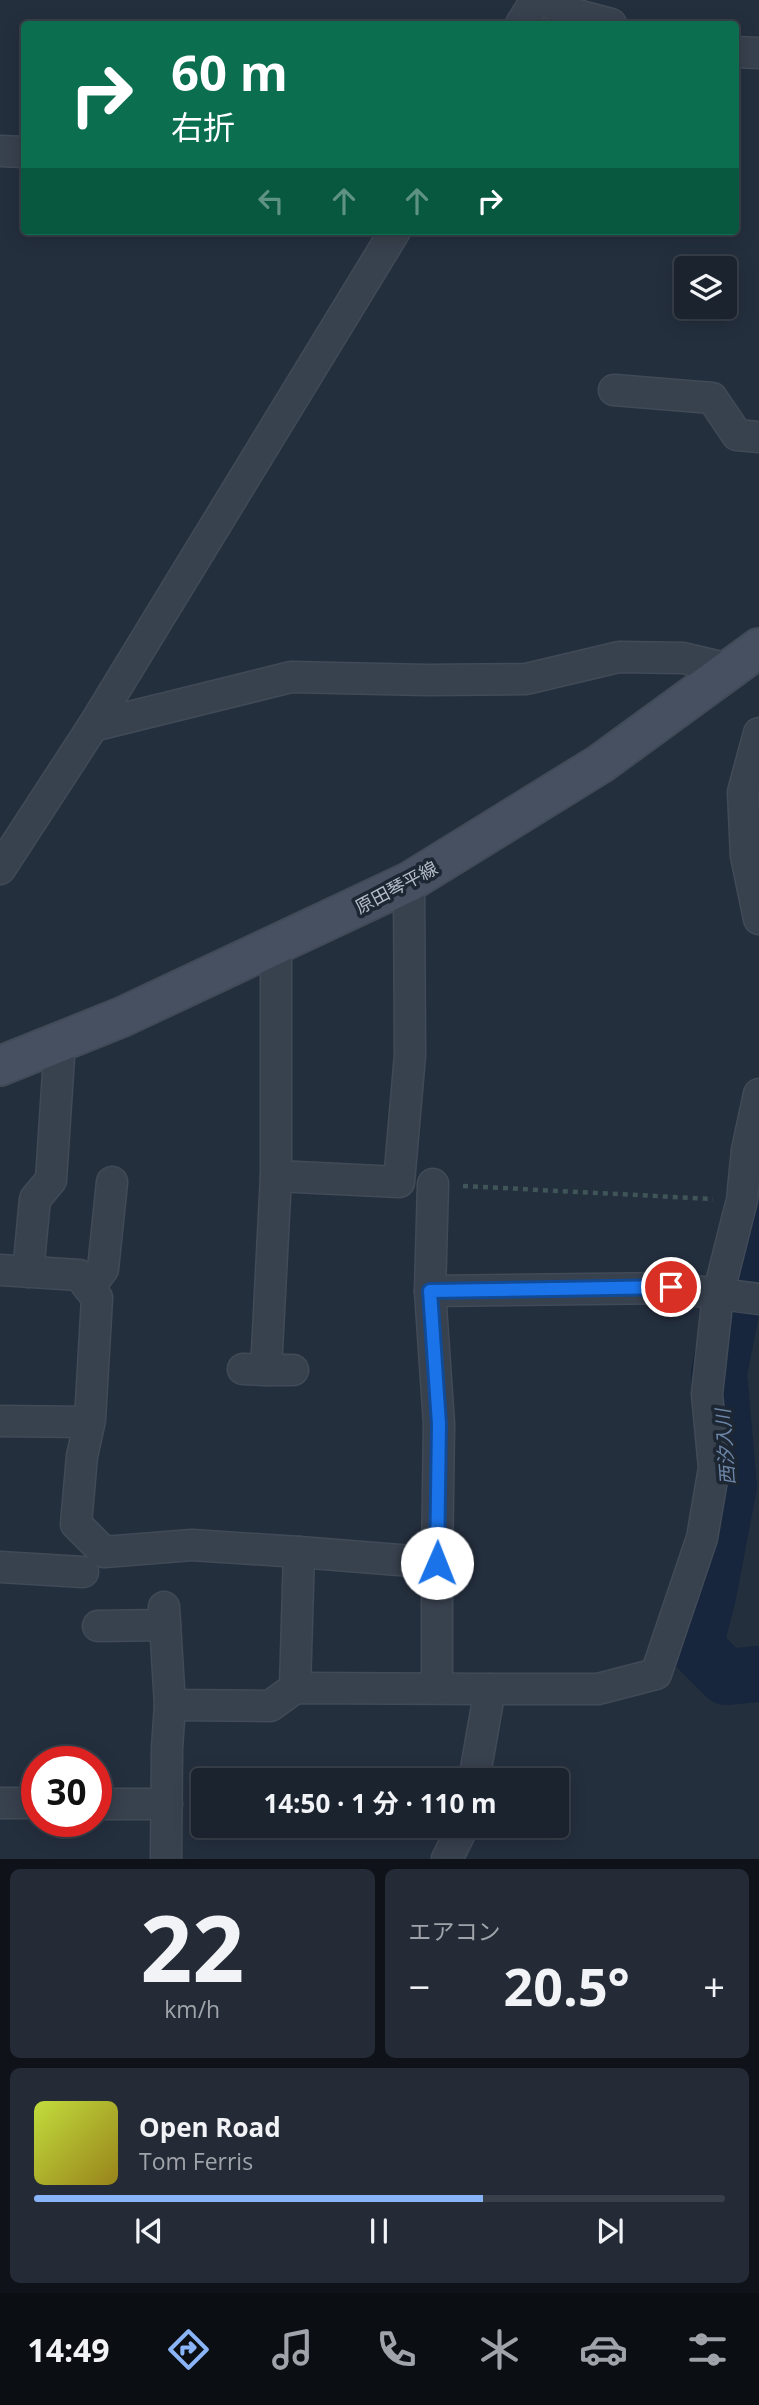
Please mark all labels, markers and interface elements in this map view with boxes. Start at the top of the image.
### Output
text: 60 m [171,39,288,105]
icon: right [56,49,147,140]
text: 右折 [171,105,235,148]
icon: left [252,182,290,220]
icon: ahead [325,182,363,220]
icon: ahead [398,182,436,220]
icon: right [471,182,509,220]
map controls [674,256,737,319]
button: layers [674,256,737,319]
street label: 原田琴平線 [351,855,441,919]
pin [641,1257,701,1317]
icon: arrive [652,1268,690,1306]
water label: 西汐入川 [709,1406,741,1486]
position arrow [400,1526,474,1600]
speed limit sign: 30 [21,1746,112,1837]
text: 14:50 · 1 分 · 110 m [263,1785,497,1821]
text: 22 [140,1885,244,2009]
text: エアコン [409,1915,501,1947]
text: 20.5° [504,1950,630,2021]
text: − [409,1960,430,2012]
text: + [703,1960,725,2012]
text: km/h [164,1993,220,2025]
text: Open Road [139,2109,281,2145]
text: Tom Ferris [139,2145,253,2177]
icon: previous [130,2212,168,2250]
icon: pause [360,2212,398,2250]
icon: next [591,2212,629,2250]
icon: directions [164,2325,213,2374]
icon: music [268,2325,317,2374]
icon: phone [372,2325,421,2374]
icon: climate [475,2325,524,2374]
icon: car [579,2325,628,2374]
icon: filters [683,2325,732,2374]
text: 14:49 [27,2328,110,2371]

